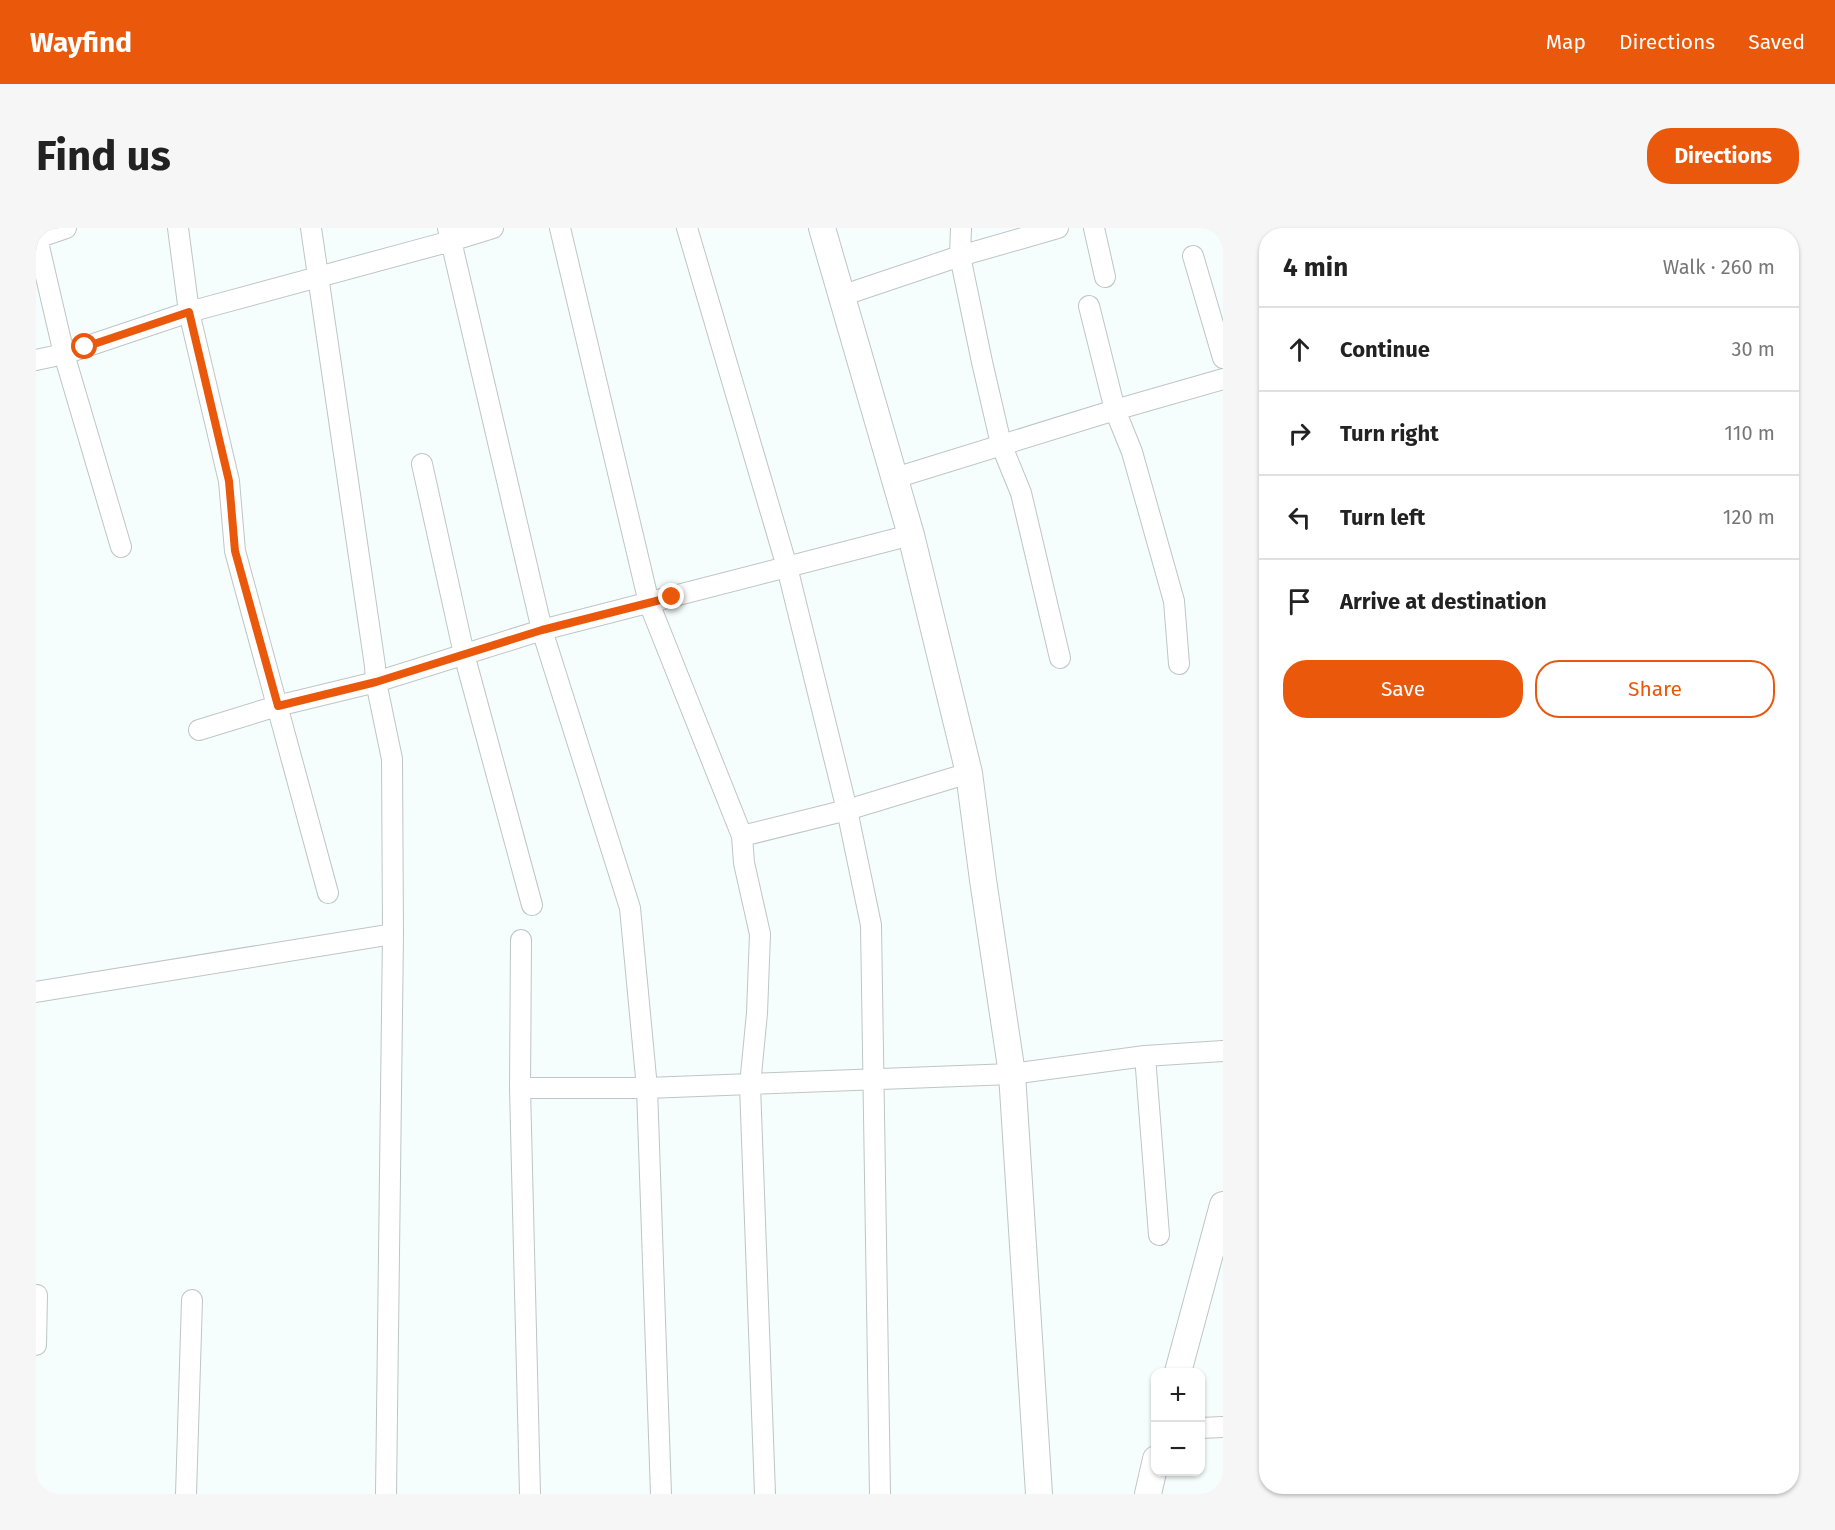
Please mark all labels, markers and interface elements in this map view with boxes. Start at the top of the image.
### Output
text: Wayfind [30,26,132,59]
text: Map [1546,29,1586,55]
text: Directions [1619,29,1715,55]
text: Saved [1748,29,1805,55]
button: Directions [1647,128,1799,184]
text: Find us [36,131,171,181]
text: 4 min [1283,252,1348,283]
text: Walk · 260 m [1663,255,1775,279]
route start [71,333,97,359]
icon: ahead [1283,333,1316,366]
text: Continue [1340,336,1430,363]
text: 30 m [1731,337,1775,361]
icon: right [1283,417,1316,450]
text: Turn right [1340,420,1439,447]
text: 110 m [1724,421,1775,445]
icon: left [1283,501,1316,534]
text: Turn left [1340,504,1425,531]
text: 120 m [1723,505,1775,529]
route end [658,583,684,609]
icon: arrive [1283,585,1316,618]
text: Arrive at destination [1340,588,1547,615]
button: Save [1283,660,1523,718]
button: Share [1535,660,1775,718]
map controls [1151,1368,1205,1476]
button: + [1151,1368,1205,1422]
button: − [1151,1422,1205,1476]

